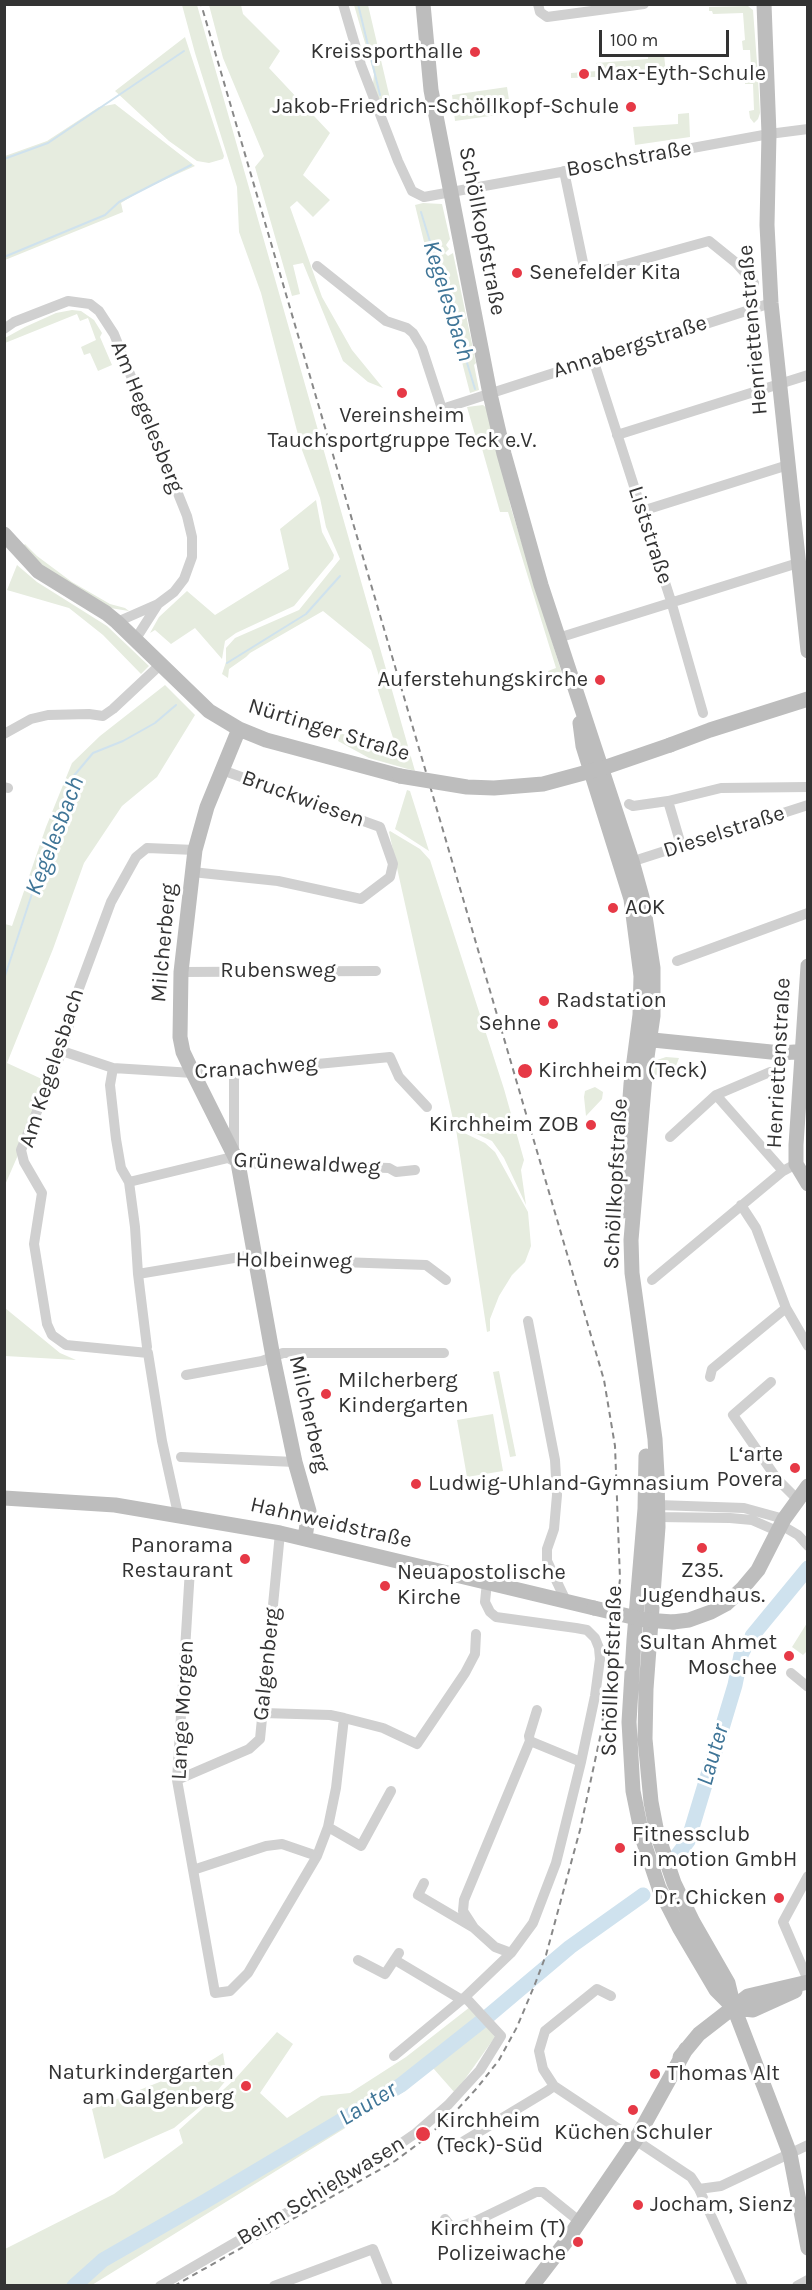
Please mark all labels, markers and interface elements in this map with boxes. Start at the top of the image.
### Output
scale bar [602,18,732,56]
text: 100 m [610,29,658,51]
place label: Kreissporthalle [311,39,463,65]
marker: Kreissporthalle [468,45,482,59]
place label: Max-Eyth-Schule [596,61,766,87]
marker: Max-Eyth-Schule [577,67,591,81]
place label: Jakob-Friedrich-Schöllkopf-Schule [272,94,619,120]
marker: Jakob-Friedrich-Schöllkopf-Schule [624,100,638,114]
street label: Boschstraße [564,135,694,183]
street label: Schöllkopfstraße [453,144,511,318]
water label: Kegelesbach [416,237,480,365]
street label: Henriettenstraße [732,244,774,416]
place label: Senefelder Kita [529,260,681,286]
marker: Senefelder Kita [510,266,524,280]
street label: Annabergstraße [550,310,710,384]
street label: Am Hegelesberg [105,337,189,497]
marker: Vereinsheim Tauchsportgruppe Teck e.V. [395,386,409,400]
place label: Vereinsheim Tauchsportgruppe Teck e.V. [268,403,536,454]
street label: Liststraße [622,483,678,587]
place label: Auferstehungskirche [377,667,588,693]
marker: Auferstehungskirche [593,673,607,687]
street label: Nürtinger Straße [245,693,413,767]
street label: Bruckwiesen [238,765,368,833]
water label: Kegelesbach [19,773,91,899]
street label: Dieselstraße [660,800,788,864]
street label: Milcherberg [146,882,182,1004]
place label: AOK [625,895,665,921]
marker: AOK [606,901,620,915]
street label: Rubensweg [220,958,336,984]
street label: Henriettenstraße [761,977,797,1149]
street label: Am Kegelesbach [14,985,90,1151]
place label: Radstation [556,988,667,1014]
marker: Radstation [537,994,551,1008]
place label: Sehne [479,1011,541,1037]
marker: Sehne [546,1017,560,1031]
street label: Cranachweg [194,1051,318,1085]
place label: Kirchheim (Teck) [538,1058,707,1084]
marker: Kirchheim (Teck) [516,1062,534,1080]
street label: Schöllkopfstraße [598,1098,634,1270]
place label: Kirchheim ZOB [429,1112,579,1138]
marker: Kirchheim ZOB [584,1118,598,1132]
street label: Grünewaldweg [233,1147,381,1181]
street label: Holbeinweg [235,1247,353,1275]
street label: Milcherberg [283,1353,335,1475]
place label: Milcherberg Kindergarten [338,1368,468,1420]
marker: Milcherberg Kindergarten [319,1387,333,1401]
place label: L‘arte Povera [716,1442,783,1494]
marker: L‘arte Povera [788,1461,802,1475]
place label: Ludwig-Uhland-Gymnasium [428,1471,709,1497]
marker: Ludwig-Uhland-Gymnasium [409,1477,423,1491]
street label: Hahnweidstraße [248,1492,414,1554]
place label: Panorama Restaurant [121,1533,233,1585]
marker: Z35. Jugendhaus. [695,1541,709,1555]
marker: Panorama Restaurant [238,1552,252,1566]
place label: Z35. Jugendhaus. [639,1558,765,1610]
place label: Neuapostolische Kirche [397,1560,566,1612]
marker: Neuapostolische Kirche [378,1579,392,1593]
street label: Schöllkopfstraße [596,1585,628,1757]
street label: Galgenberg [248,1606,286,1722]
place label: Sultan Ahmet Moschee [639,1630,777,1682]
street label: Lange Morgen [166,1639,200,1781]
marker: Sultan Ahmet Moschee [782,1649,796,1663]
water label: Lauter [691,1721,735,1789]
place label: Fitnessclub in motion GmbH [632,1822,798,1874]
marker: Fitnessclub in motion GmbH [613,1841,627,1855]
place label: Dr. Chicken [654,1885,767,1911]
marker: Dr. Chicken [772,1891,786,1905]
place label: Naturkindergarten am Galgenberg [48,2060,234,2112]
place label: Thomas Alt [667,2061,780,2087]
marker: Thomas Alt [648,2067,662,2081]
water label: Lauter [334,2076,402,2132]
marker: Naturkindergarten am Galgenberg [239,2079,253,2093]
marker: Küchen Schuler [626,2103,640,2117]
place label: Kirchheim (Teck)-Süd [436,2108,543,2160]
place label: Küchen Schuler [554,2120,712,2146]
marker: Kirchheim (Teck)-Süd [414,2125,432,2143]
street label: Beim Schießwasen [232,2131,410,2251]
place label: Jocham, Sienz [650,2192,793,2218]
marker: Jocham, Sienz [631,2198,645,2212]
place label: Kirchheim (T) Polizeiwache [430,2216,566,2268]
marker: Kirchheim (T) Polizeiwache [571,2235,585,2249]

